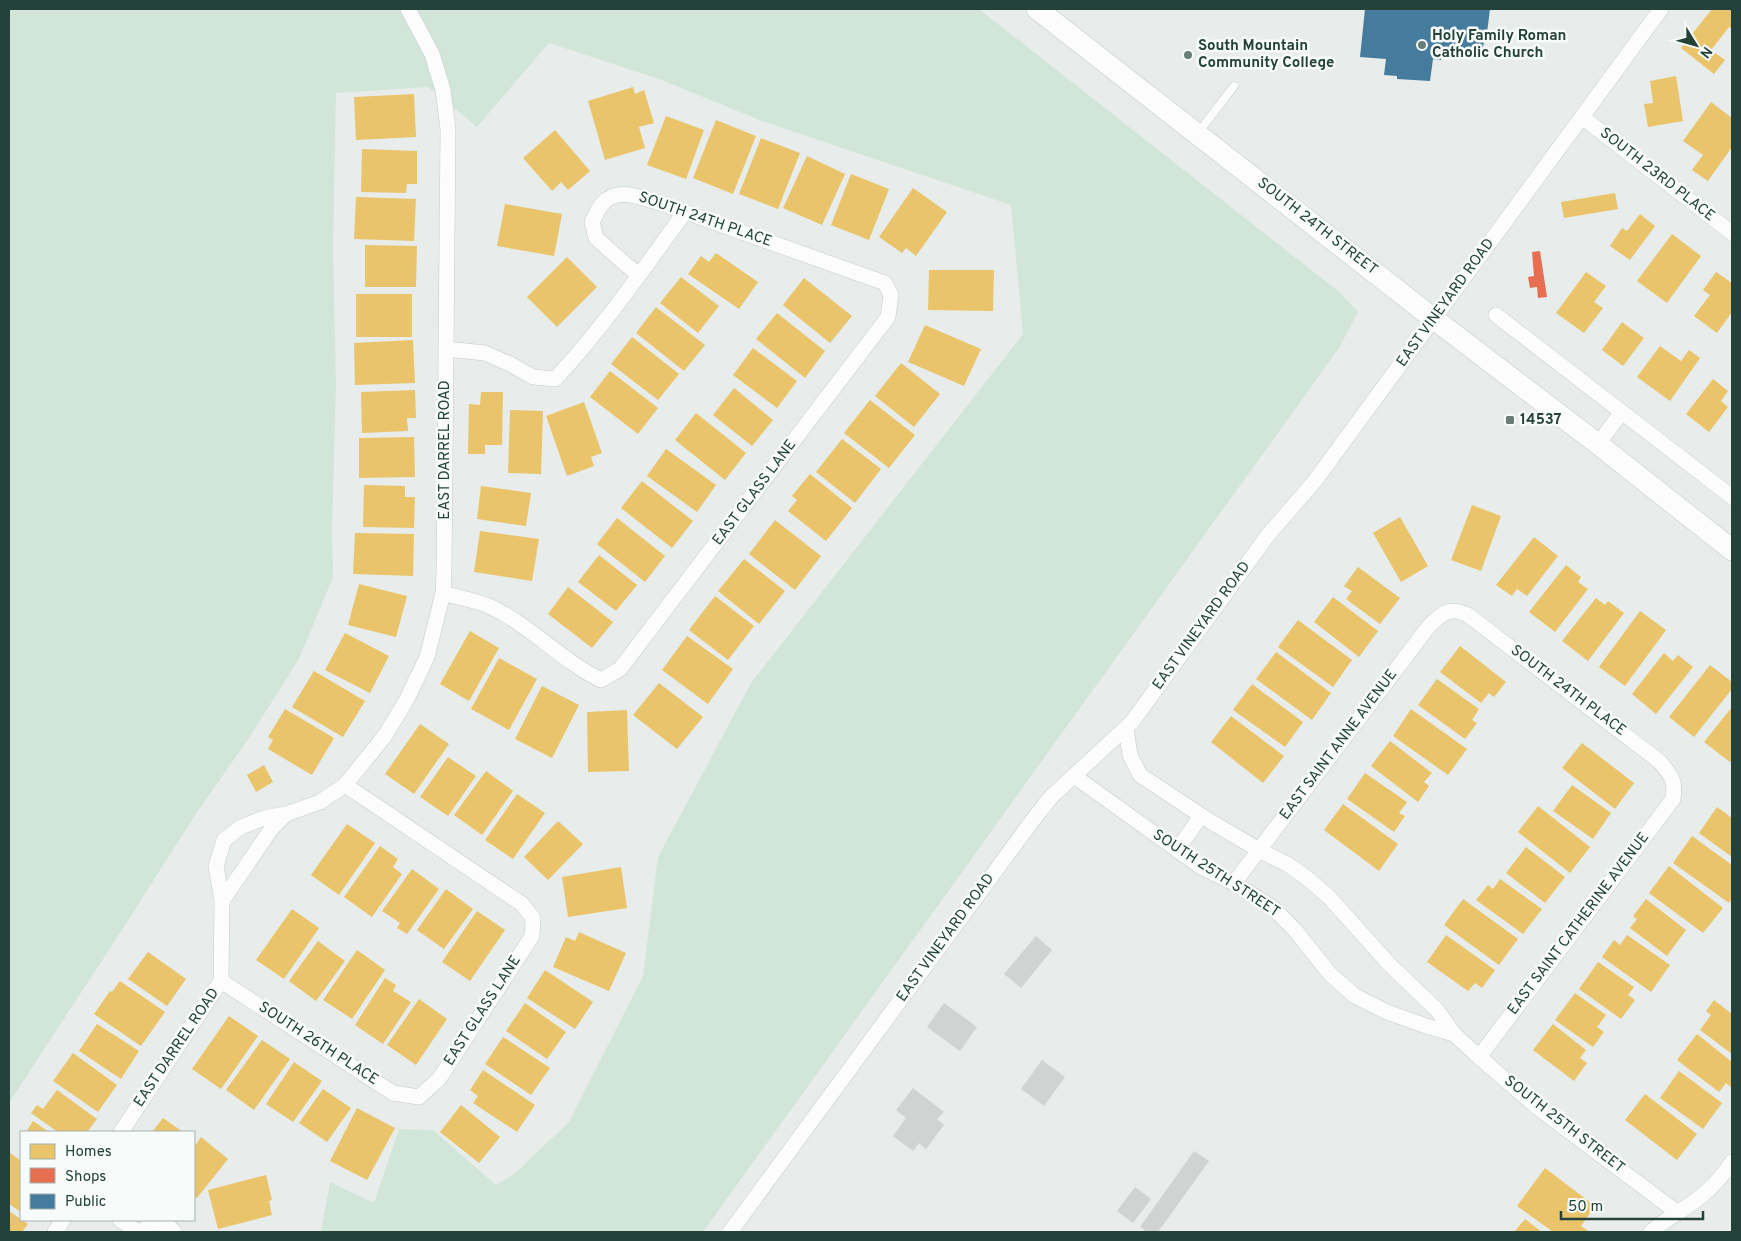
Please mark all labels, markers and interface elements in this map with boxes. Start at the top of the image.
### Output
north arrow [1671,20,1721,70]
place label: Holy Family Roman Catholic Church [1432,27,1566,63]
place label: South Mountain Community College [1198,37,1334,73]
marker: Holy Family Roman Catholic Church [1416,39,1428,51]
text: N [1695,43,1715,61]
marker: South Mountain Community College [1182,49,1194,61]
street label: SOUTH 23RD PLACE [1596,124,1718,226]
street label: SOUTH 24TH STREET [1253,174,1381,280]
street label: SOUTH 24TH PLACE [636,188,774,252]
street label: EAST VINEYARD ROAD [1393,235,1499,371]
street label: EAST DARREL ROAD [436,380,455,520]
place label: 14537 [1520,411,1562,430]
marker: 14537 [1504,414,1516,426]
street label: EAST GLASS LANE [709,436,801,550]
street label: EAST VINEYARD ROAD [1149,558,1255,694]
street label: SOUTH 24TH PLACE [1506,641,1630,741]
street label: EAST SAINT ANNE AVENUE [1276,666,1402,824]
street label: SOUTH 25TH STREET [1149,826,1283,922]
street label: EAST SAINT CATHERINE AVENUE [1504,829,1654,1019]
street label: EAST VINEYARD ROAD [893,870,999,1006]
street label: EAST GLASS LANE [440,952,526,1070]
street label: EAST DARREL ROAD [130,985,224,1111]
street label: SOUTH 26TH PLACE [254,998,382,1090]
street label: SOUTH 25TH STREET [1500,1072,1628,1178]
legend [20,1131,195,1221]
text: Homes [65,1143,112,1162]
text: Shops [65,1168,106,1187]
scale bar [1561,1188,1704,1220]
text: Public [65,1193,106,1212]
text: 50 m [1568,1198,1603,1217]

